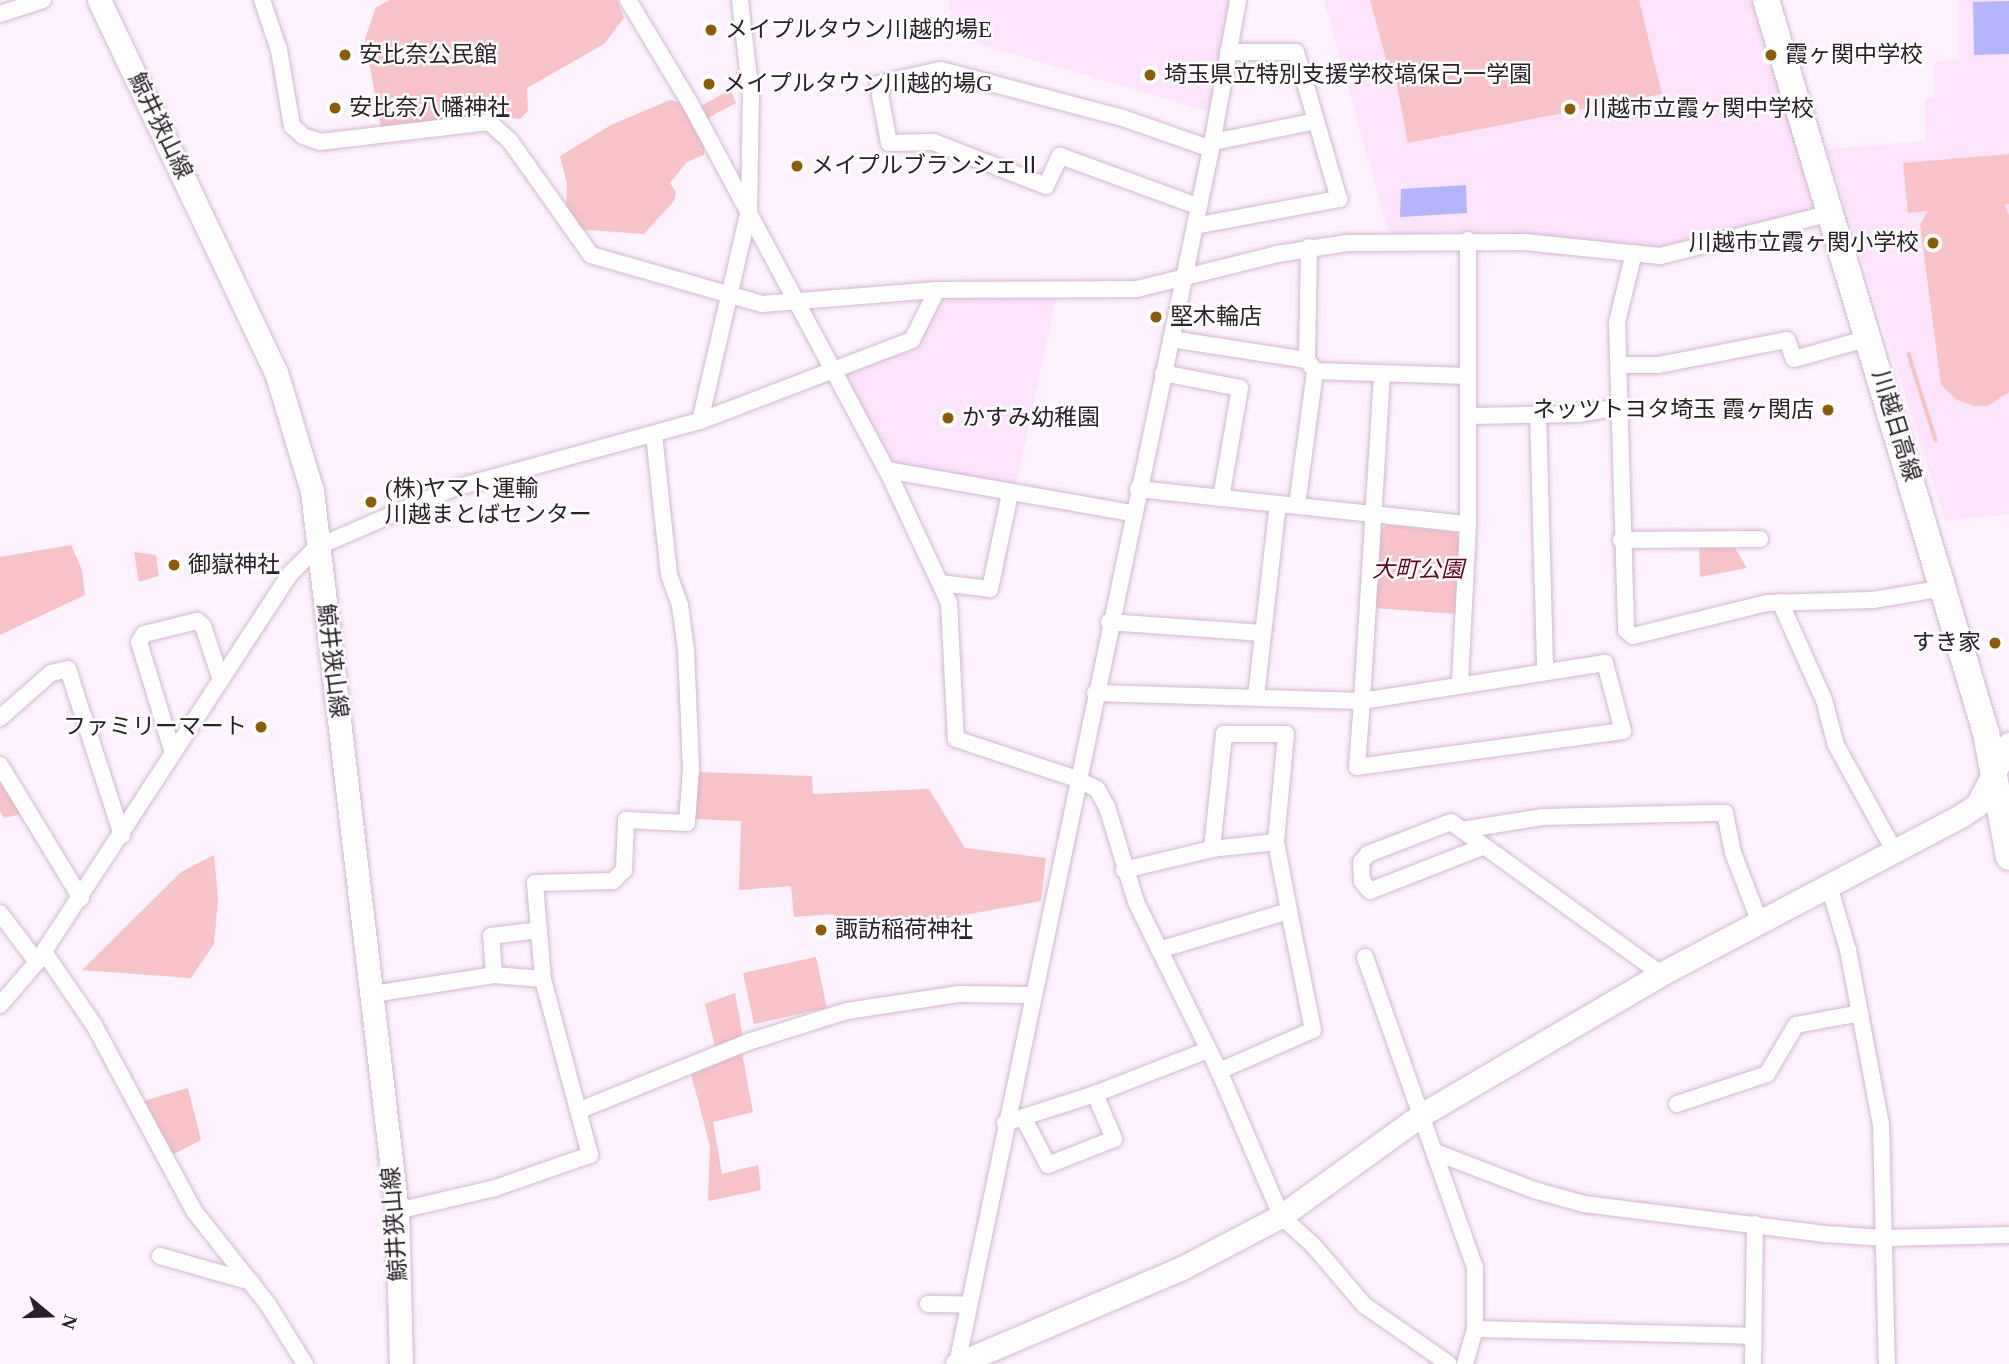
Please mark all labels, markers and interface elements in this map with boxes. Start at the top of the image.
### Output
place label: メイプルタウン川越的場E [725,16,992,44]
marker: メイプルタウン川越的場E [703,22,719,38]
place label: 安比奈公民館 [359,41,497,69]
place label: 霞ヶ関中学校 [1785,41,1923,69]
marker: 安比奈公民館 [337,47,353,63]
marker: 霞ヶ関中学校 [1763,47,1779,63]
place label: 埼玉県立特別支援学校塙保己一学園 [1164,61,1532,89]
marker: 埼玉県立特別支援学校塙保己一学園 [1142,67,1158,83]
street label: 鯨井狭山線 [122,68,198,184]
place label: メイプルタウン川越的場G [723,70,993,98]
marker: メイプルタウン川越的場G [701,76,717,92]
place label: 安比奈八幡神社 [349,94,510,122]
place label: 川越市立霞ヶ関中学校 [1584,95,1814,123]
marker: 安比奈八幡神社 [327,100,343,116]
marker: 川越市立霞ヶ関中学校 [1562,101,1578,117]
place label: メイプルブランシェⅡ [811,152,1041,180]
marker: メイプルブランシェⅡ [789,158,805,174]
place label: 川越市立霞ヶ関小学校 [1689,229,1919,257]
marker: 川越市立霞ヶ関小学校 [1925,235,1941,251]
place label: 堅木輪店 [1170,303,1262,331]
marker: 堅木輪店 [1148,309,1164,325]
street label: 川越日高線 [1866,367,1926,485]
place label: ネッツトヨタ埼玉 霞ヶ関店 [1532,396,1814,424]
marker: ネッツトヨタ埼玉 霞ヶ関店 [1820,402,1836,418]
place label: かすみ幼稚園 [962,404,1100,432]
marker: かすみ幼稚園 [940,410,956,426]
place label: (株)ヤマト運輸 川越まとばセンター [385,475,592,529]
marker: (株)ヤマト運輸 川越まとばセンター [363,494,379,510]
place label: 御嶽神社 [188,551,280,579]
park label: 大町公園 [1372,556,1464,584]
marker: 御嶽神社 [166,557,182,573]
street label: 鯨井狭山線 [311,602,353,720]
place label: すき家 [1912,629,1981,657]
marker: すき家 [1987,635,2003,651]
place label: ファミリーマート [63,713,247,741]
marker: ファミリーマート [253,719,269,735]
place label: 諏訪稲荷神社 [835,916,973,944]
marker: 諏訪稲荷神社 [813,922,829,938]
street label: 鯨井狭山線 [377,1166,413,1282]
north arrow [14,1280,84,1350]
text: N [57,1312,81,1332]

